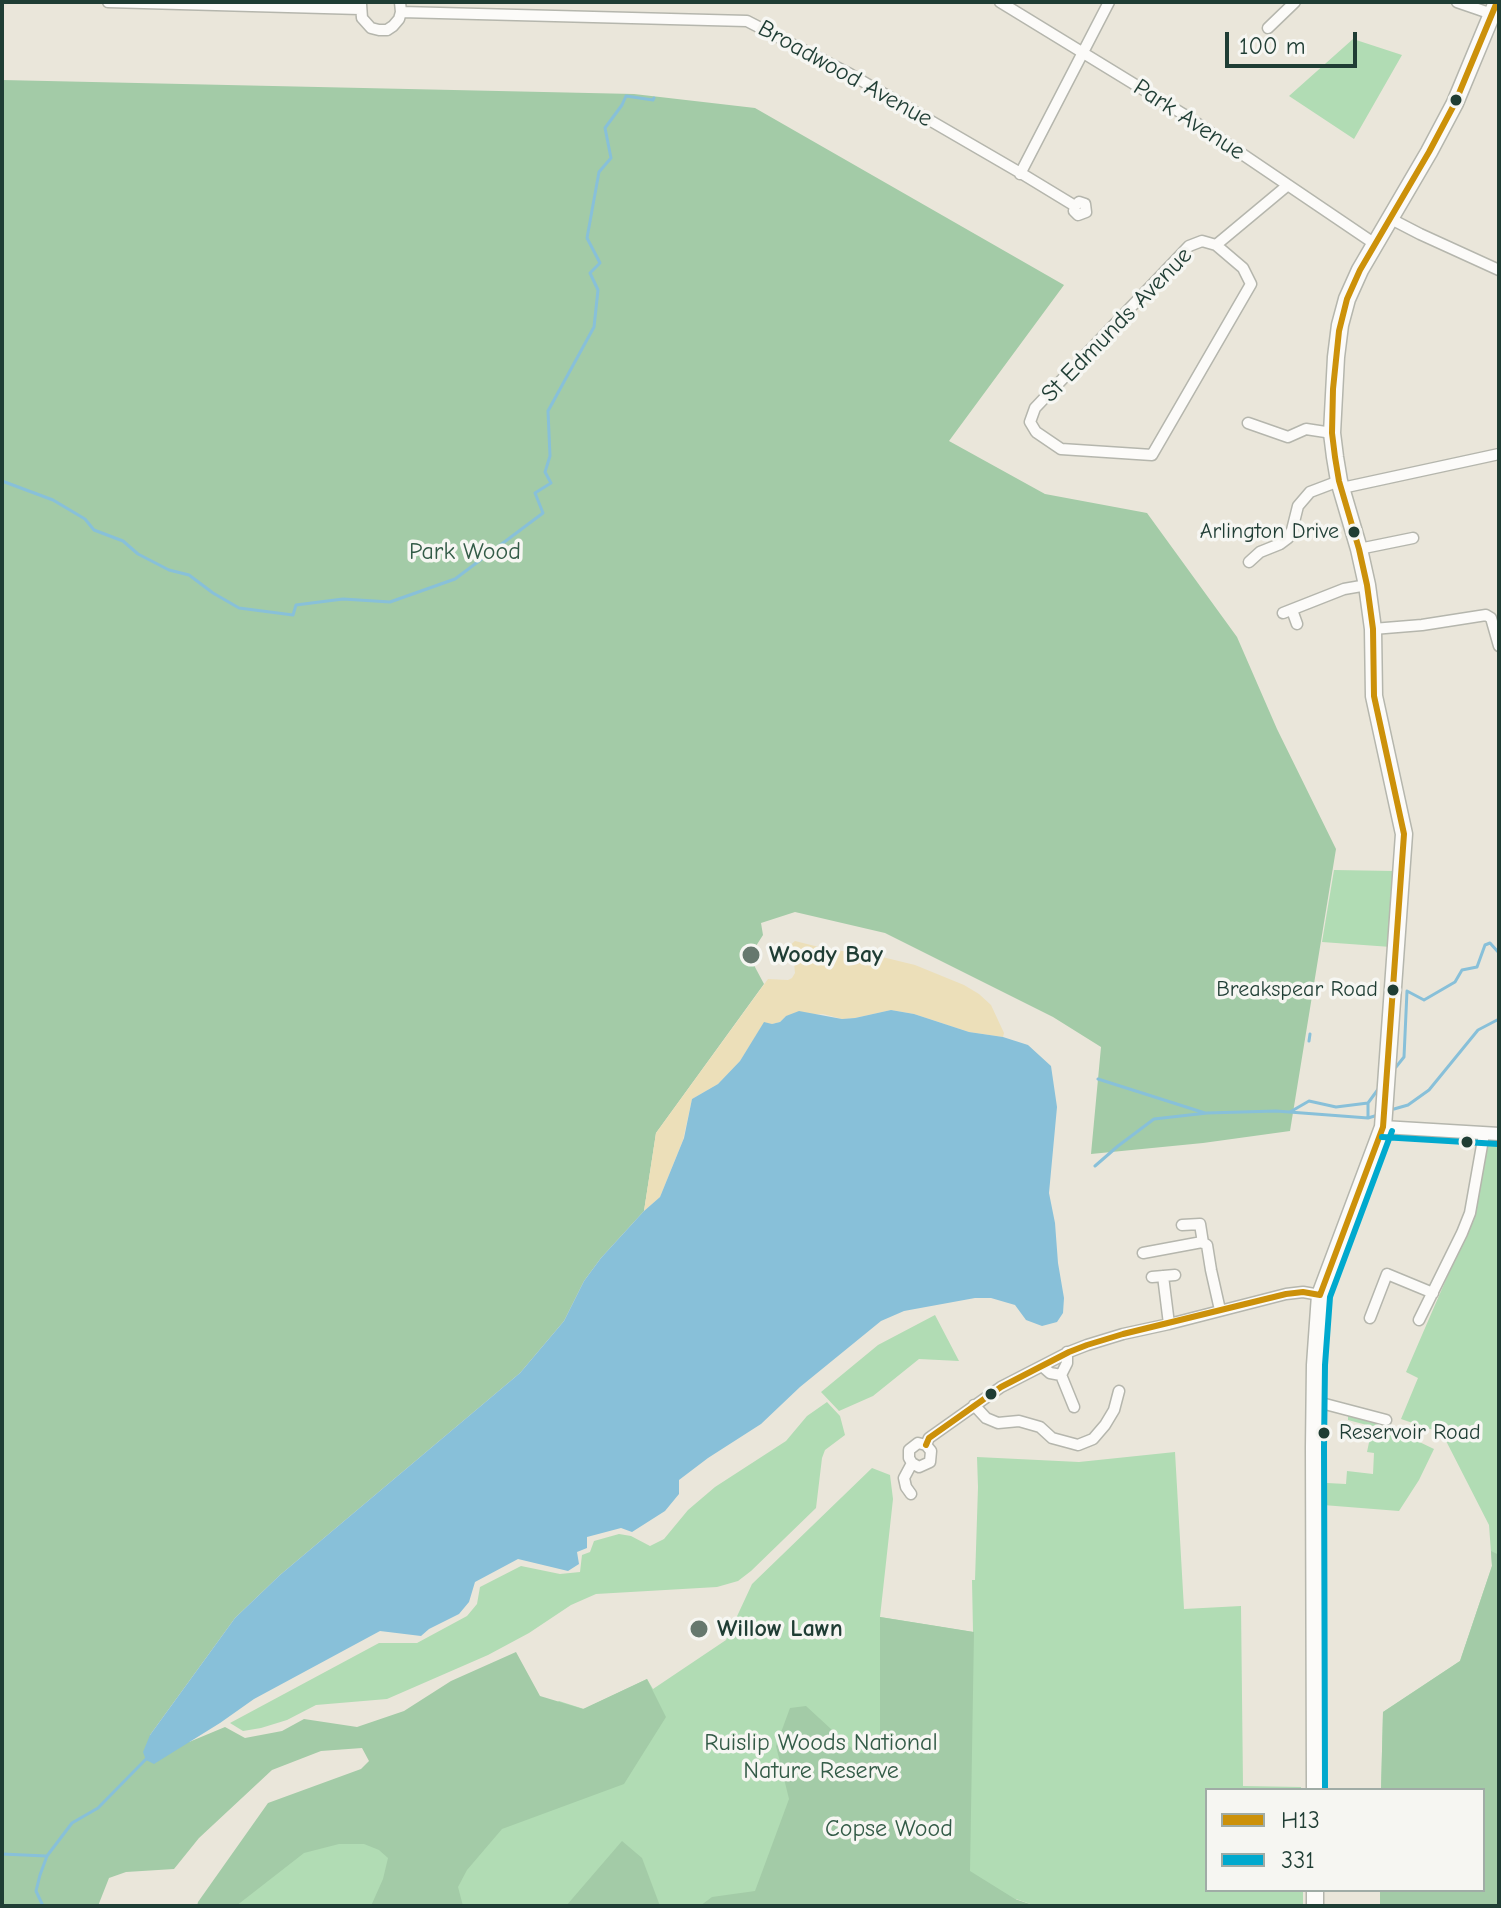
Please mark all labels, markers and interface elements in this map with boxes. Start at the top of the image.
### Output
street label: Broadwood Avenue [753,14,937,134]
scale bar [1229,16,1361,66]
text: 100 m [1239,32,1306,60]
street label: Park Avenue [1128,73,1250,167]
unlabelled marker [1448,92,1464,108]
street label: St Edmunds Avenue [1036,241,1198,409]
place label: Arlington Drive [1200,519,1339,545]
marker: Arlington Drive [1346,524,1362,540]
park label: Park Wood [409,538,521,566]
place label: Woody Bay [769,941,883,969]
marker: Woody Bay [740,944,762,966]
place label: Breakspear Road [1216,977,1378,1003]
marker: Breakspear Road [1385,982,1401,998]
unlabelled marker [1459,1134,1475,1150]
unlabelled marker [983,1386,999,1402]
place label: Reservoir Road [1339,1420,1481,1446]
marker: Reservoir Road [1316,1425,1332,1441]
place label: Willow Lawn [717,1615,843,1643]
marker: Willow Lawn [688,1618,710,1640]
park label: Ruislip Woods National Nature Reserve [704,1729,938,1785]
legend [1205,1788,1485,1892]
text: H13 [1281,1806,1320,1834]
park label: Copse Wood [825,1815,953,1843]
text: 331 [1281,1846,1315,1874]

